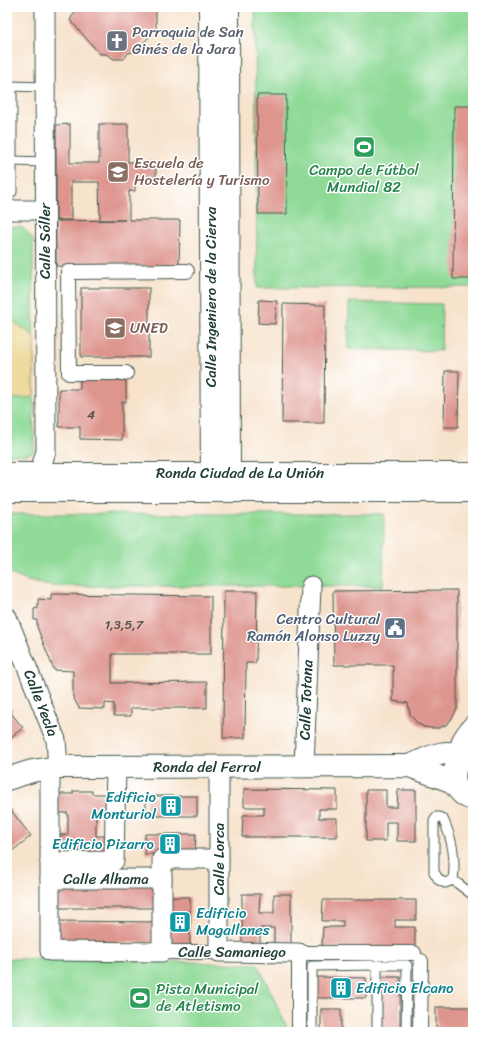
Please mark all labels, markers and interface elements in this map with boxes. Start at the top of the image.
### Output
place label: Parroquia de San Ginés de la Jara [132,19,244,62]
church icon: Parroquia de San Ginés de la Jara [104,28,130,54]
sports icon: Campo de Fútbol Mundial 82 [351,134,377,160]
place label: Escuela de Hostelería y Turismo [134,150,270,193]
place label: Campo de Fútbol Mundial 82 [309,157,420,200]
school or university icon: Escuela de Hostelería y Turismo [105,159,131,185]
street label: Calle Sóller [32,202,58,279]
street label: Calle Ingeniero de la Cierva [198,206,224,387]
school or university icon: UNED [102,315,128,341]
place label: UNED [130,315,168,341]
house number: 4 [87,403,95,426]
street label: Ronda Ciudad de La Unión [156,460,324,486]
place label: Centro Cultural Ramón Alonso Luzzy [247,606,381,649]
house number: 1,3,5,7 [105,613,145,636]
public building icon: Centro Cultural Ramón Alonso Luzzy [382,615,408,641]
street label: Calle Totana [292,659,320,741]
street label: Calle Yecla [16,666,66,741]
street label: Ronda del Ferrol [153,754,261,780]
place label: Edificio Monturiol [91,784,157,827]
building icon: Edificio Monturiol [158,793,184,819]
street label: Calle Lorca [206,822,232,895]
place label: Edificio Pizarro [52,831,155,857]
building icon: Edificio Pizarro [157,831,183,857]
street label: Calle Alhama [63,866,149,892]
place label: Edificio Magallanes [196,900,270,943]
building icon: Edificio Magallanes [167,909,193,935]
street label: Calle Samaniego [178,939,286,965]
building icon: Edificio Elcano [328,975,354,1001]
place label: Edificio Elcano [356,975,454,1001]
place label: Pista Municipal de Atletismo [156,976,259,1019]
sports icon: Pista Municipal de Atletismo [127,985,153,1011]

